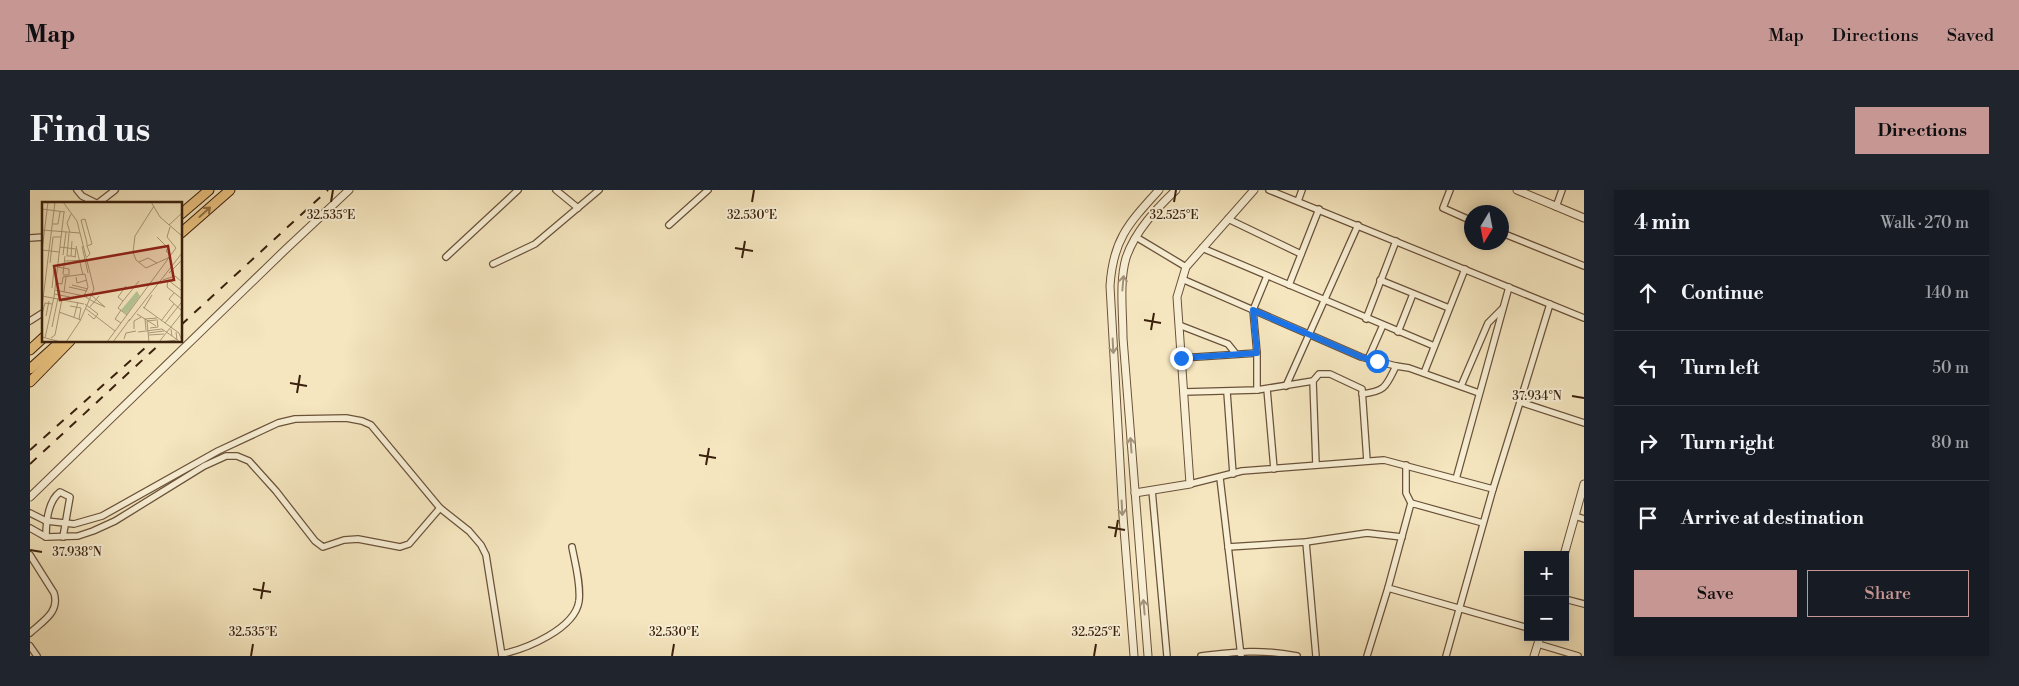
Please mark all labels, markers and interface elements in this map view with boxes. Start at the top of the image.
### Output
text: Map [25,20,75,50]
text: Map [1768,24,1804,47]
text: Directions [1832,24,1919,47]
text: Saved [1947,24,1994,47]
button: Directions [1855,107,1989,154]
text: Find us [30,109,150,152]
inset map [42,202,182,342]
north arrow [1464,205,1509,250]
one-way arrow [199,206,212,218]
text: 32.535°E [307,208,355,223]
text: 32.530°E [727,208,777,223]
text: 32.525°E [1150,208,1198,223]
text: 4 min [1634,210,1690,236]
text: Walk · 270 m [1880,213,1969,233]
one-way arrow [1119,276,1128,292]
icon: ahead [1634,279,1662,307]
text: Continue [1681,281,1764,305]
text: 140 m [1925,283,1969,303]
one-way arrow [1108,337,1118,353]
route end [1170,347,1193,370]
route start [1366,350,1389,373]
icon: left [1634,354,1662,382]
text: Turn left [1681,356,1760,380]
text: 50 m [1932,358,1969,378]
text: 37.934°N [1512,389,1562,404]
icon: right [1634,429,1662,457]
text: Turn right [1681,431,1774,455]
text: 80 m [1931,433,1969,453]
one-way arrow [1127,438,1136,454]
one-way arrow [1118,500,1127,516]
icon: arrive [1634,504,1662,532]
text: Arrive at destination [1681,506,1864,530]
text: 37.938°N [52,545,102,560]
map controls [1524,551,1569,641]
button: + [1524,551,1569,596]
button: Save [1634,570,1797,617]
button: Share [1807,570,1969,617]
button: − [1524,596,1569,641]
one-way arrow [1139,600,1148,616]
text: 32.535°E [229,625,277,640]
text: 32.530°E [649,625,699,640]
text: 32.525°E [1072,625,1120,640]

